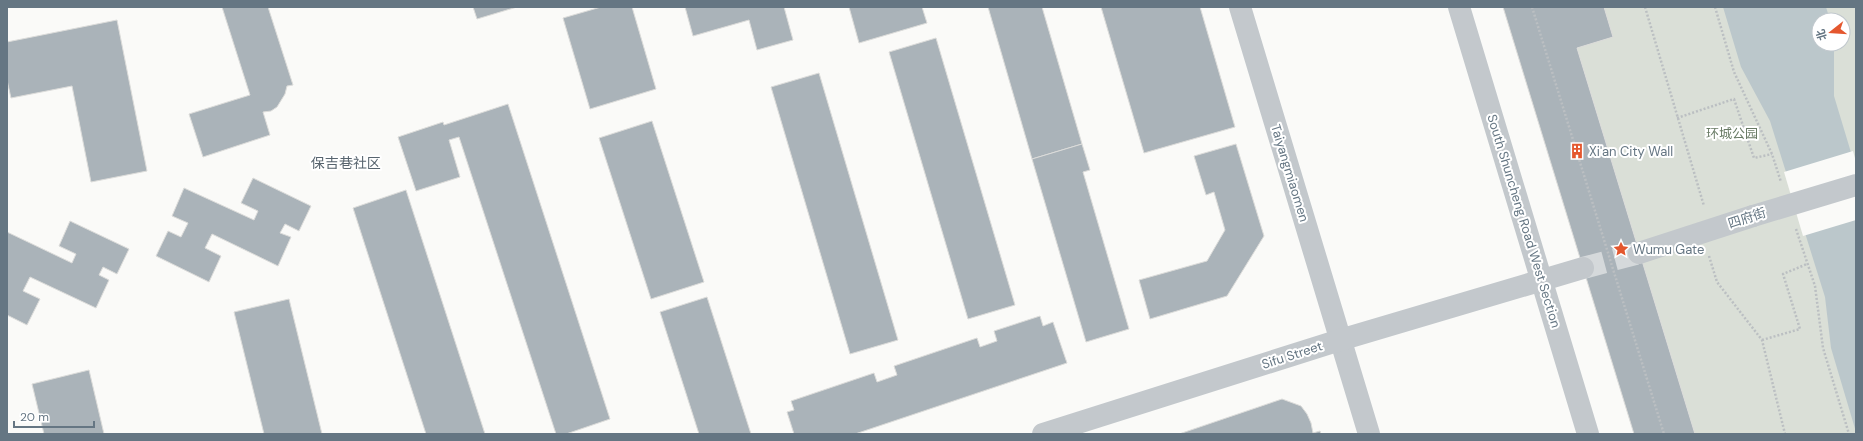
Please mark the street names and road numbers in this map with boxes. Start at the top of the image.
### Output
street label: South Shuncheng Road West Section [1483,112,1565,330]
street label: Taiyangmiaomen [1267,122,1313,224]
street label: 四府街 [1726,204,1768,232]
street label: Sifu Street [1259,337,1325,373]

